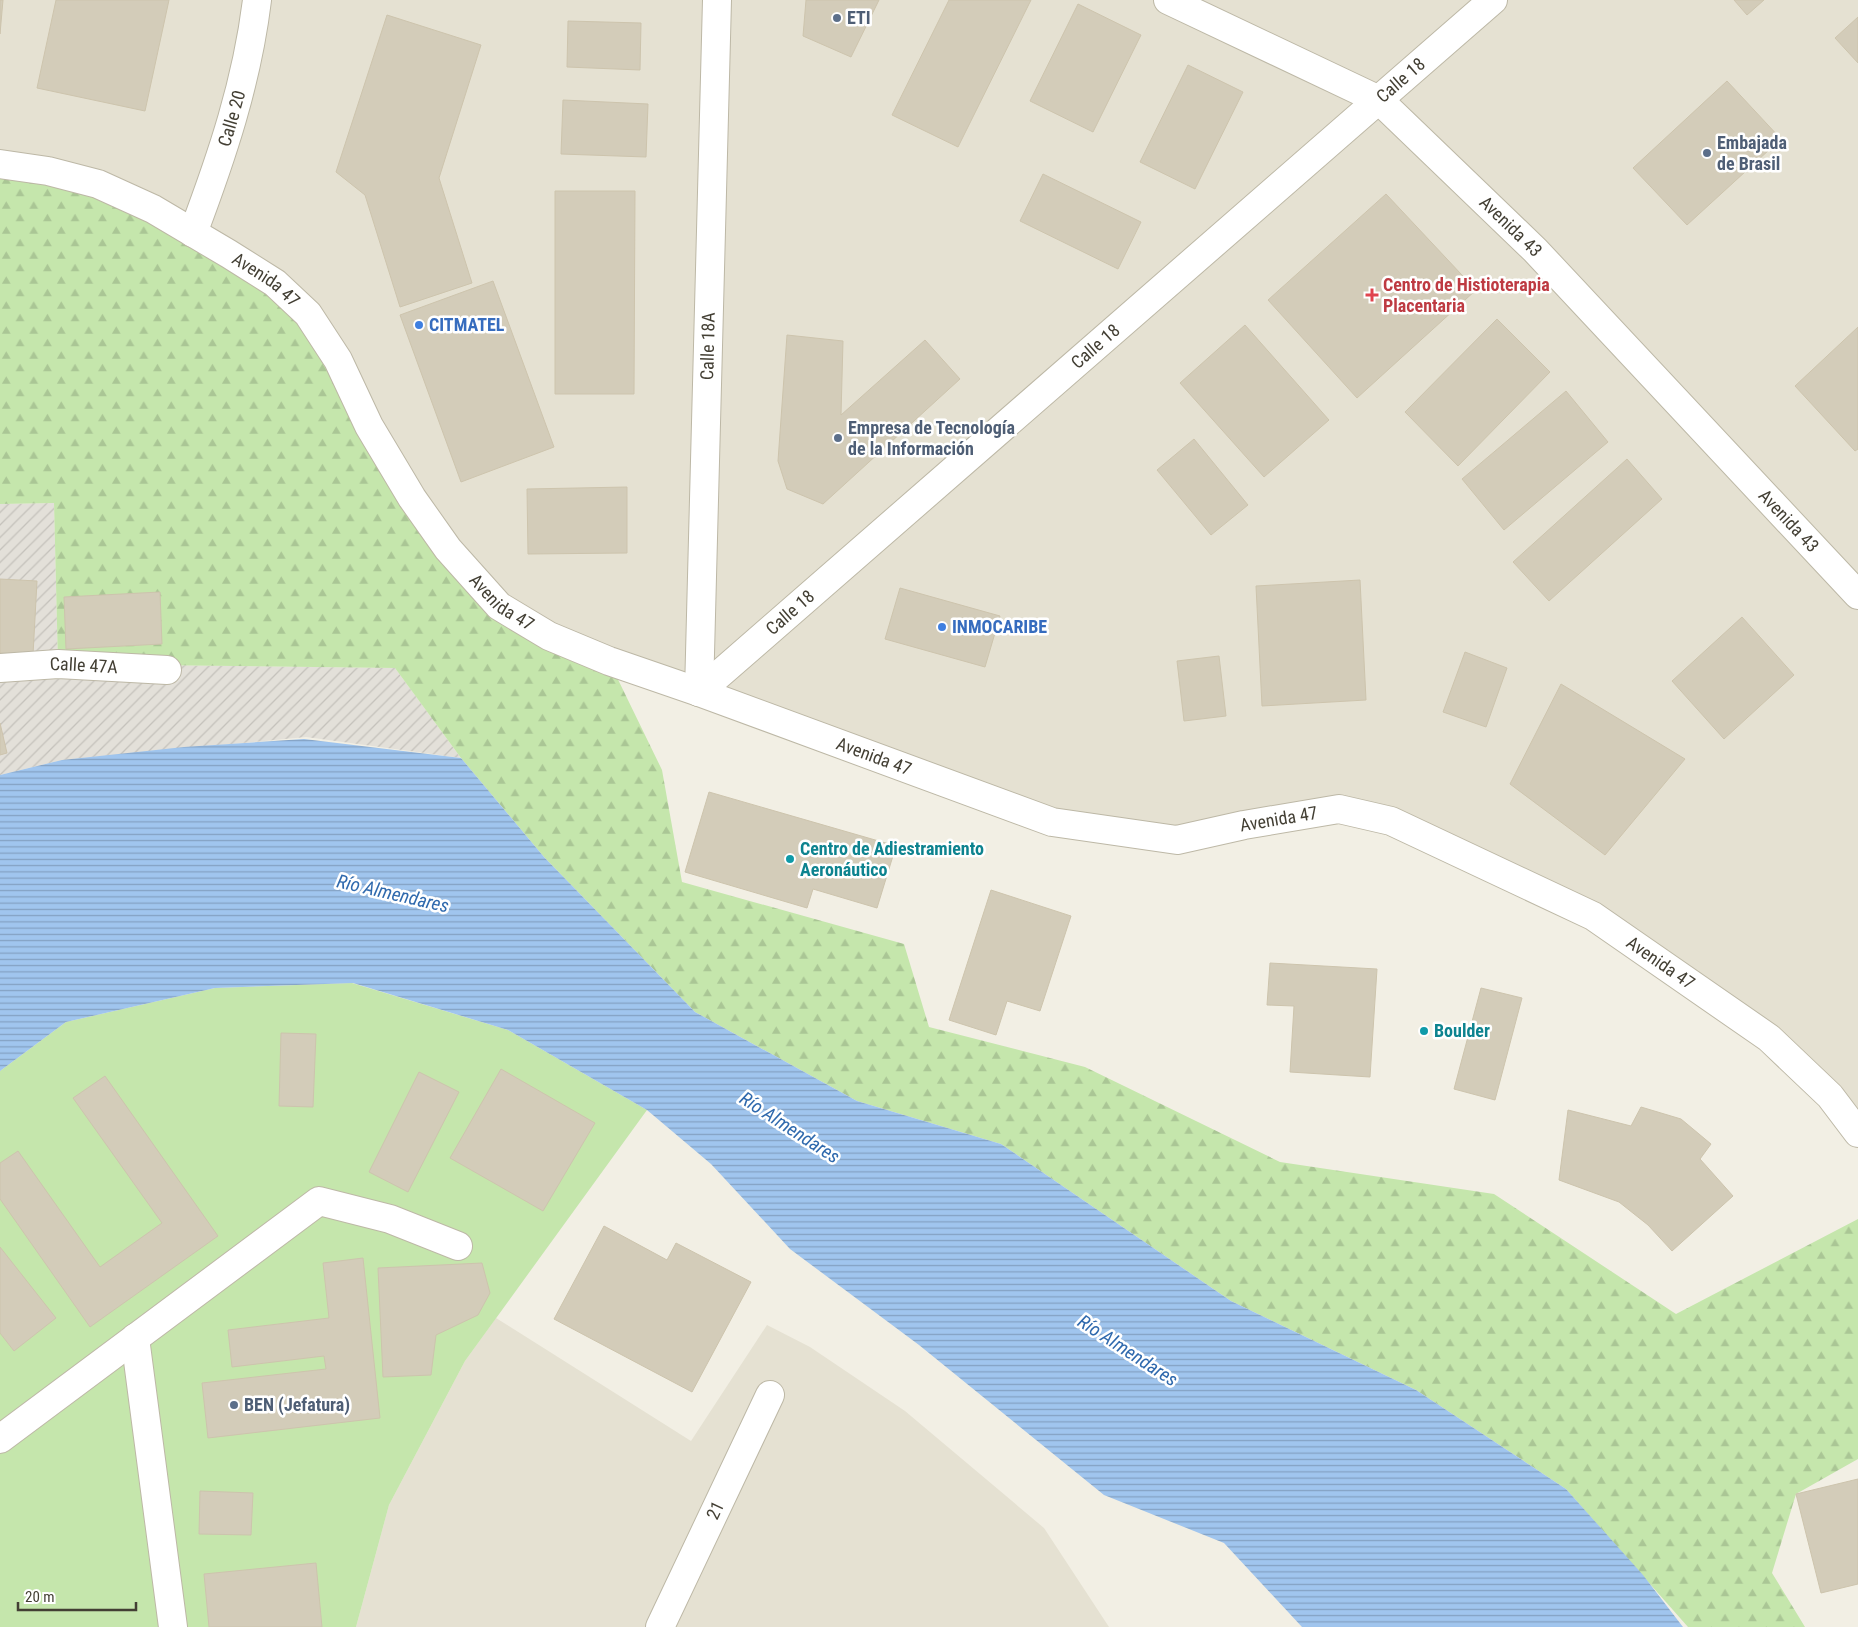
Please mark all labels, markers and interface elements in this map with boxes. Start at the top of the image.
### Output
place label: ETI [847,7,871,28]
marker: ETI [831,12,843,24]
street label: Calle 18 [1372,53,1429,107]
street label: Calle 20 [213,88,249,149]
place label: Embajada de Brasil [1717,132,1787,174]
marker: Embajada de Brasil [1701,147,1713,159]
street label: Avenida 43 [1475,191,1547,261]
street label: Avenida 47 [229,248,304,311]
place label: Centro de Histioterapia Placentaria [1383,274,1550,316]
marker: Centro de Histioterapia Placentaria [1365,288,1379,302]
street label: Calle 18A [696,311,719,380]
place label: CITMATEL [429,314,505,335]
marker: CITMATEL [413,319,425,331]
street label: Calle 18 [1067,319,1124,373]
place label: Empresa de Tecnología de la Información [848,417,1015,459]
marker: Empresa de Tecnología de la Información [832,432,844,444]
street label: Avenida 43 [1755,485,1823,556]
street label: Avenida 47 [465,569,538,635]
street label: Calle 18 [761,585,818,639]
place label: INMOCARIBE [952,616,1047,637]
marker: INMOCARIBE [936,621,948,633]
street label: Calle 47A [49,653,119,677]
street label: Avenida 47 [834,733,915,779]
street label: Avenida 47 [1238,802,1319,836]
place label: Centro de Adiestramiento Aeronáutico [800,838,984,880]
marker: Centro de Adiestramiento Aeronáutico [784,853,796,865]
water label: Río Almendares [335,869,451,918]
street label: Avenida 47 [1623,932,1699,993]
place label: Boulder [1434,1020,1490,1041]
marker: Boulder [1418,1025,1430,1037]
water label: Río Almendares [735,1087,844,1168]
water label: Río Almendares [1073,1310,1182,1391]
place label: BEN (Jefatura) [244,1394,350,1416]
marker: BEN (Jefatura) [228,1399,240,1411]
street label: 21 [702,1498,728,1523]
scale bar [18,1580,135,1612]
text: 20 m [25,1588,55,1606]

